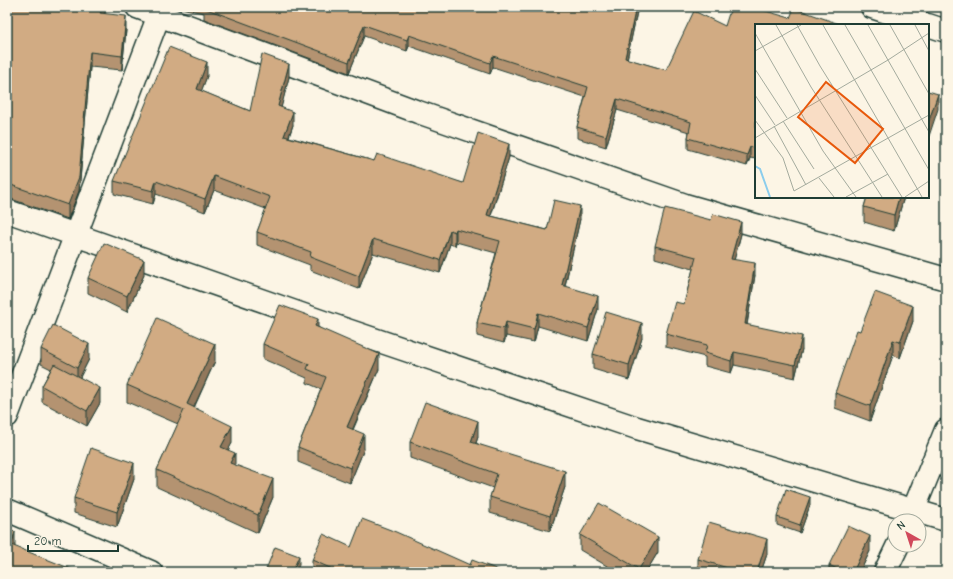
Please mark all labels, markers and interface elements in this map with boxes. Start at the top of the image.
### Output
inset map [755,24,929,198]
north arrow [887,513,927,553]
text: N [894,518,908,533]
scale bar [28,527,118,553]
text: 20 m [34,534,62,548]

